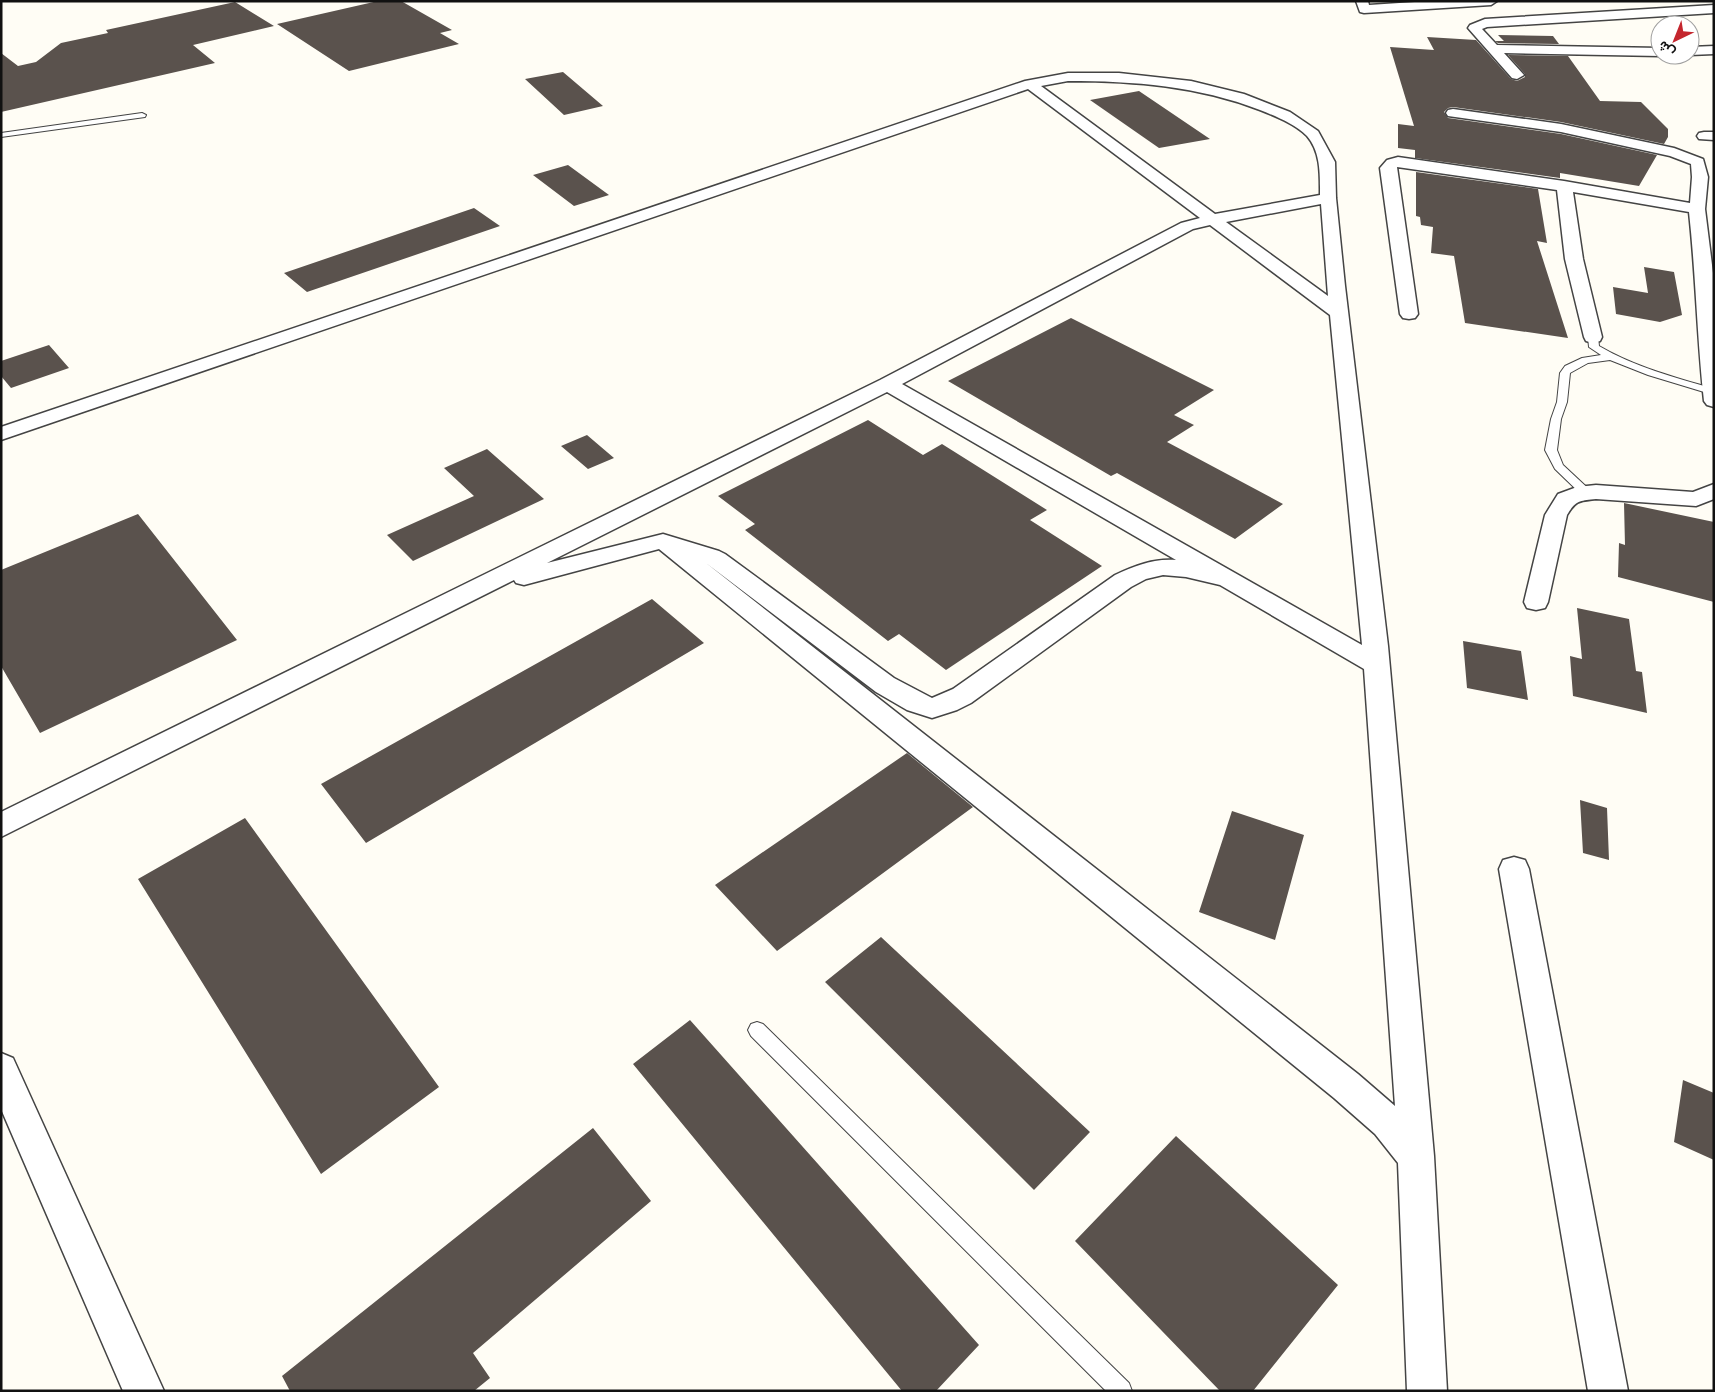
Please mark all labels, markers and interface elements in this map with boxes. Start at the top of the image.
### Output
north arrow [1650,15,1700,65]
text: ش [1652,37,1678,63]

